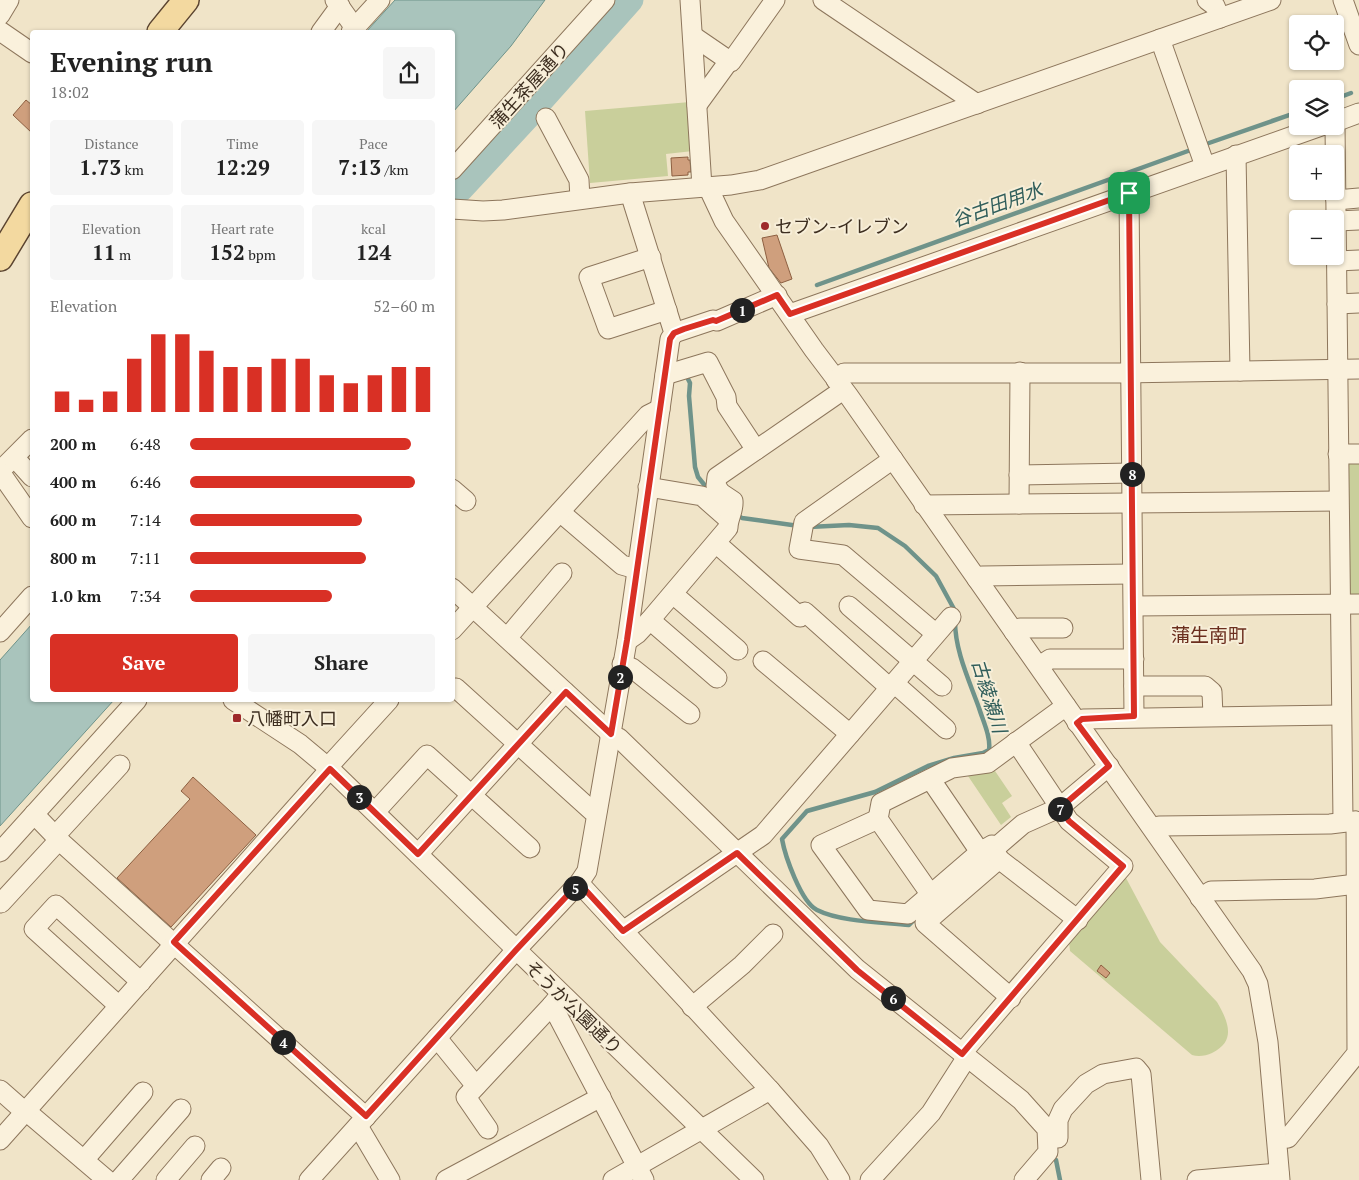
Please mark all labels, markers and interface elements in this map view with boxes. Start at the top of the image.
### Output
map controls [1289,15,1344,265]
button: locate [1289,15,1344,70]
street label: 蒲生茶屋通り [484,37,574,133]
text: Evening run [50,43,213,80]
button: share [383,47,435,99]
button: layers [1289,80,1344,135]
text: 18:02 [50,81,89,103]
text: Distance [84,134,139,153]
text: Time [226,134,259,153]
text: Pace [359,134,388,153]
button: + [1289,145,1344,200]
text: 1.73 [79,153,121,181]
text: 12:29 [215,153,270,181]
text: 7:13 [338,153,381,181]
text: km [121,160,144,179]
text: /km [381,160,409,179]
pin [1108,172,1150,214]
water label: 谷古田用水 [948,175,1048,232]
icon: arrive [1115,179,1143,207]
button: − [1289,210,1344,265]
place label: セブン-イレブン [775,214,909,238]
text: Elevation [82,219,141,238]
text: Heart rate [211,219,274,238]
text: kcal [361,219,386,238]
marker: セブン-イレブン [759,220,771,232]
text: 11 [92,238,116,266]
text: 152 [209,238,245,266]
text: 124 [356,238,391,266]
text: m [116,245,131,264]
text: bpm [245,245,276,264]
text: Elevation [50,295,117,317]
text: 52–60 m [373,295,435,317]
pin: 1 [730,298,754,322]
text: 1 [739,301,746,320]
text: 200 m [50,433,96,455]
text: 6:48 [130,433,161,455]
pin: 8 [1120,462,1144,486]
text: 8 [1129,465,1136,484]
text: 400 m [50,471,96,493]
text: 6:46 [130,471,161,493]
text: 600 m [50,509,96,531]
text: 7:14 [130,509,161,531]
text: 800 m [50,547,96,569]
text: 7:11 [130,547,161,569]
text: 1.0 km [50,585,101,607]
text: 7:34 [130,585,161,607]
district label: 蒲生南町 [1171,622,1247,647]
button: Save [50,634,238,692]
button: Share [248,634,435,692]
water label: 古綾瀬川 [967,656,1014,738]
pin: 2 [608,664,632,690]
text: 2 [617,668,624,687]
place label: 八幡町入口 [247,706,337,730]
marker: 八幡町入口 [231,712,243,724]
pin: 3 [346,784,372,810]
text: 3 [356,788,363,807]
pin: 7 [1048,796,1072,822]
text: 7 [1057,800,1064,819]
pin: 5 [562,876,588,900]
text: 5 [572,879,579,898]
street label: そうか公園通り [520,955,628,1059]
pin: 6 [880,986,906,1010]
text: 6 [890,989,897,1008]
pin: 4 [270,1030,296,1054]
text: 4 [280,1033,287,1052]

